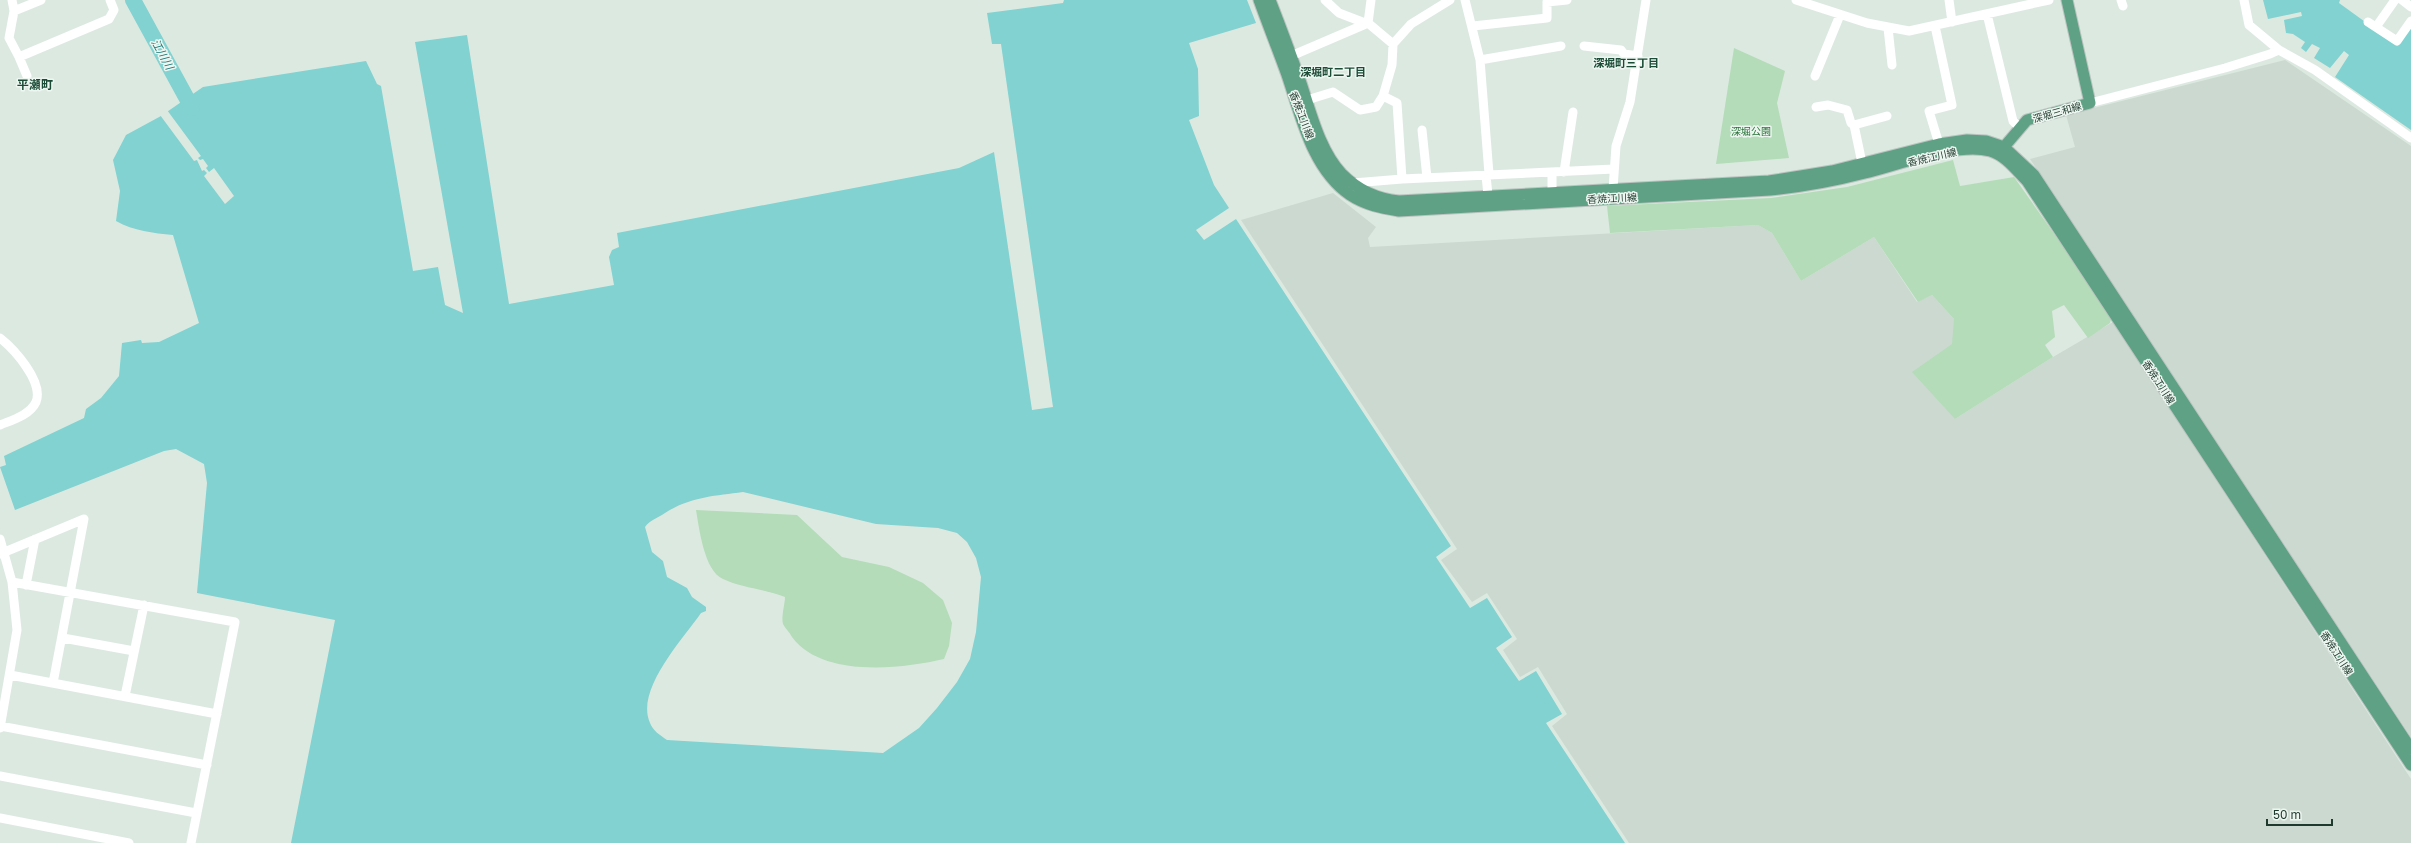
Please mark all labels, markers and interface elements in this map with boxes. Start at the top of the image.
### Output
water label: 江川川 [149,36,177,72]
district label: 深堀町三丁目 [1593,56,1659,69]
district label: 深堀町二丁目 [1300,65,1366,78]
district label: 平瀬町 [17,77,53,92]
street label: 香焼江川線 [1287,90,1317,140]
street label: 深堀三和線 [2031,99,2083,125]
park label: 深堀公園 [1731,125,1771,137]
street label: 香焼江川線 [1906,146,1958,168]
street label: 香焼江川線 [1587,191,1637,205]
street label: 香焼江川線 [2140,358,2178,406]
street label: 香焼江川線 [2318,629,2356,677]
scale bar [2267,801,2332,827]
text: 50 m [2273,807,2301,822]

